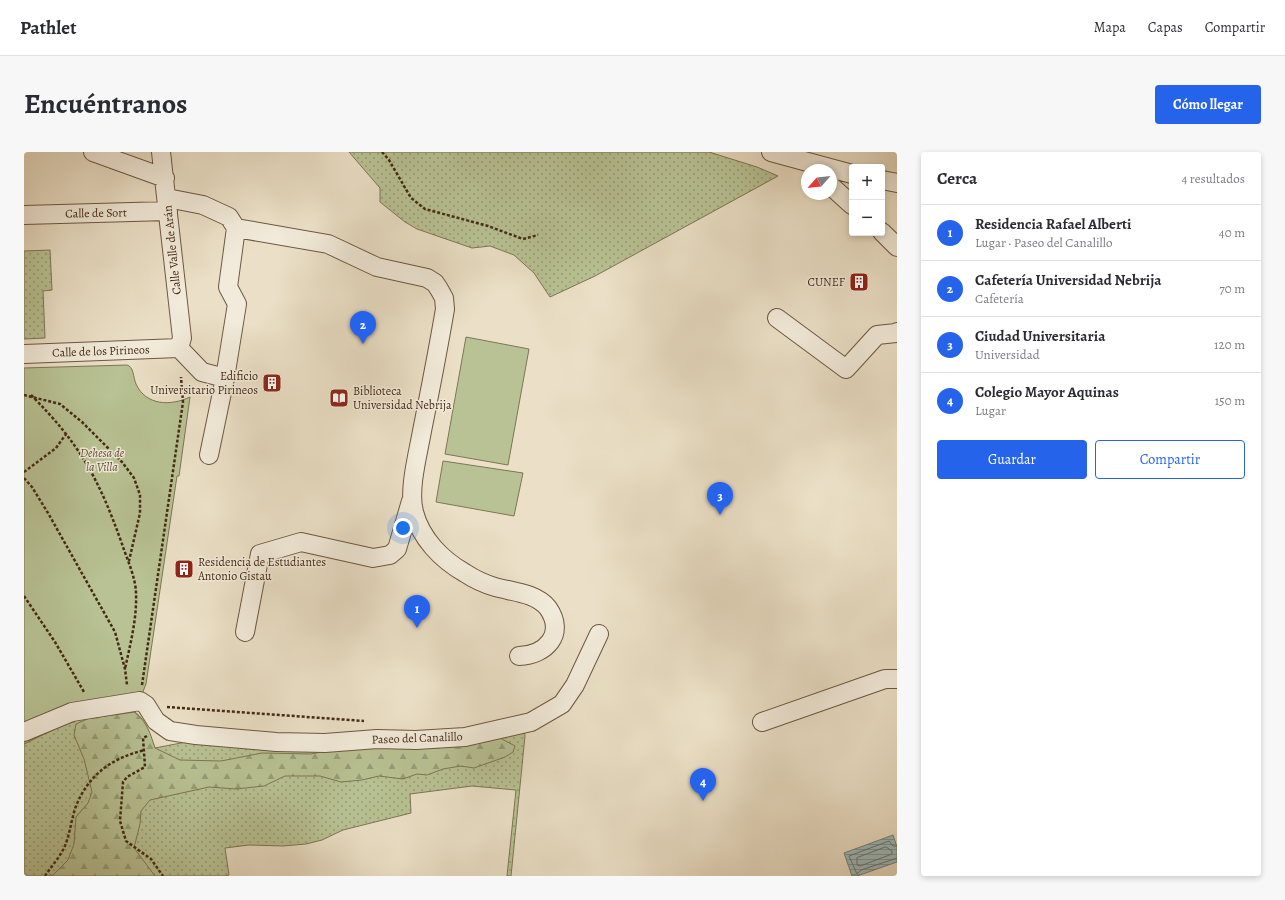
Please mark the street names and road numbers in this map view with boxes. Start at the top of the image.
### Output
street label: Calle de Sort [65,204,127,222]
street label: Calle Valle de Arán [159,204,185,296]
street label: Calle de los Pirineos [52,341,150,361]
street label: Paseo del Canalillo [371,728,463,748]

